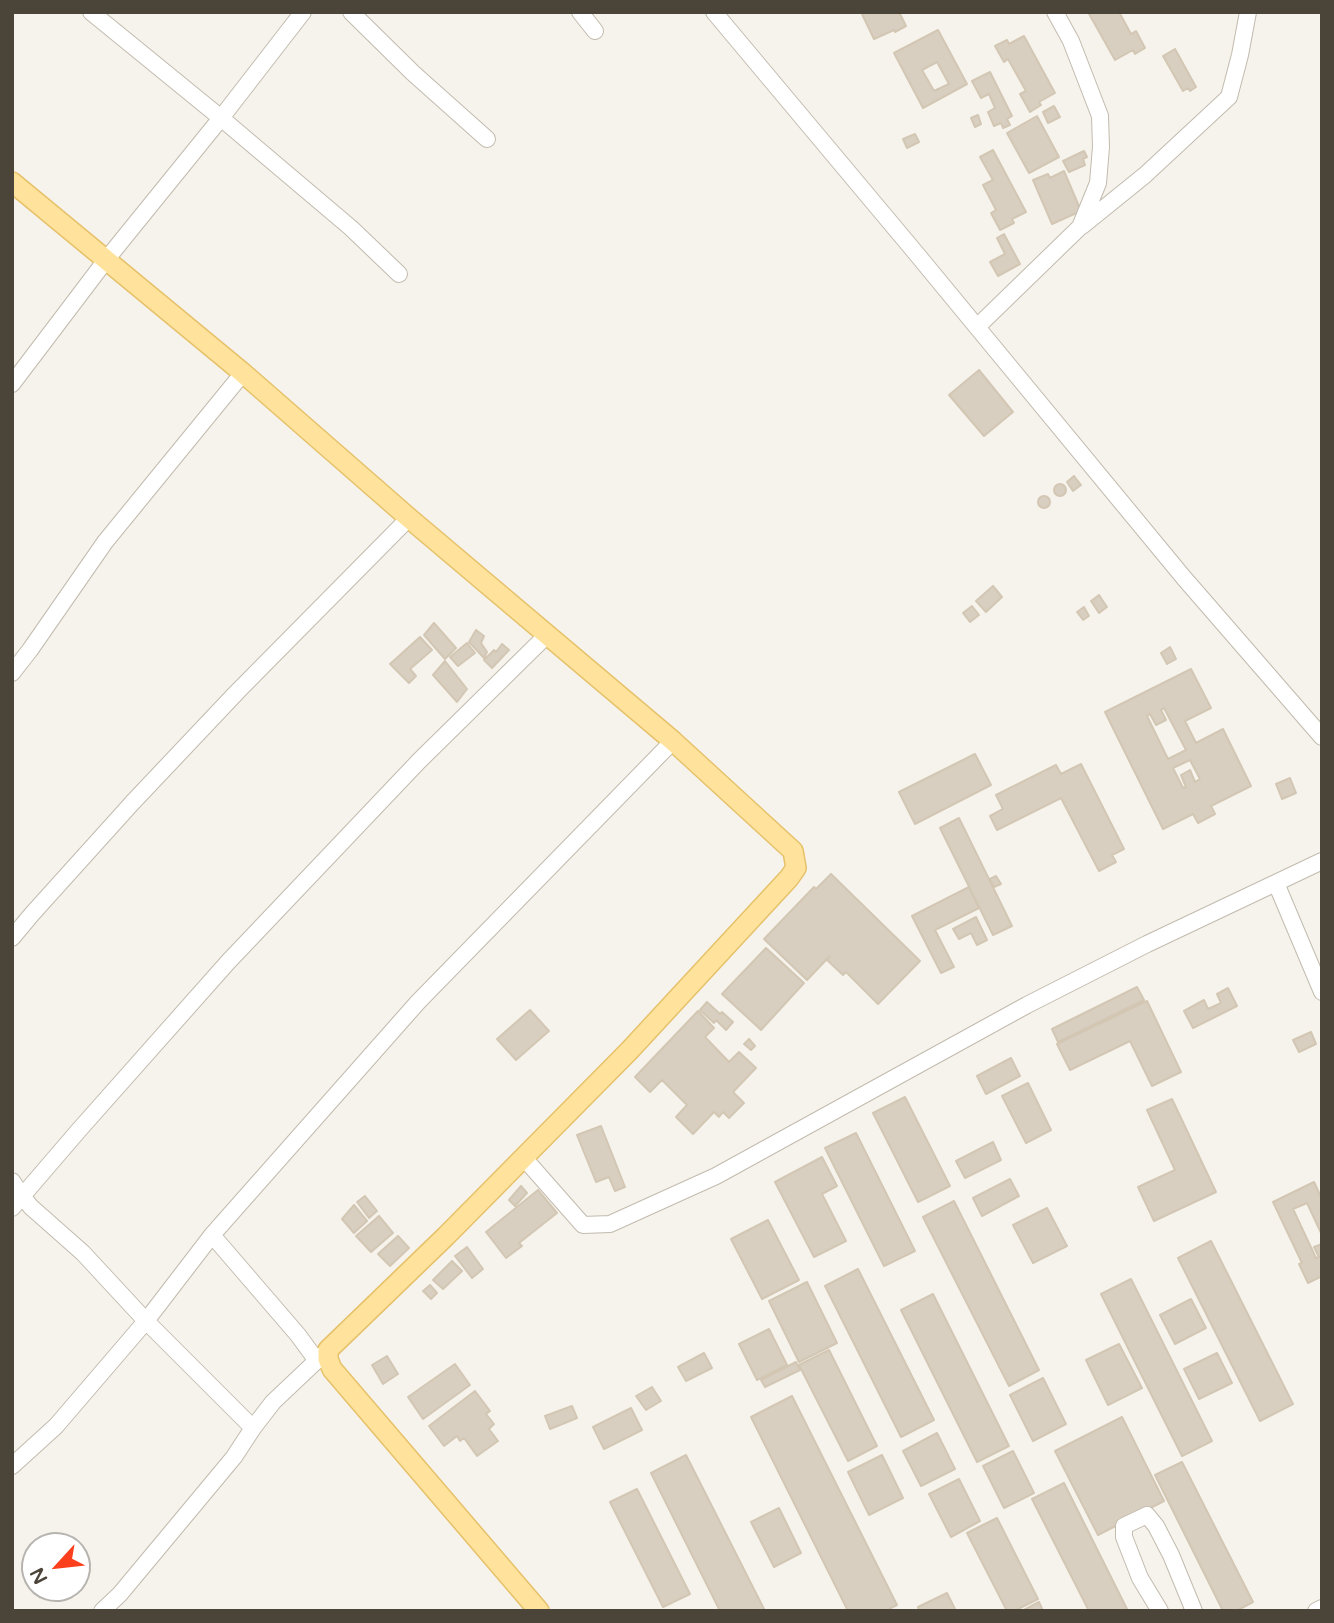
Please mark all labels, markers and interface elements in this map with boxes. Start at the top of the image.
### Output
north arrow [21,1532,91,1602]
text: N [26,1564,52,1587]

